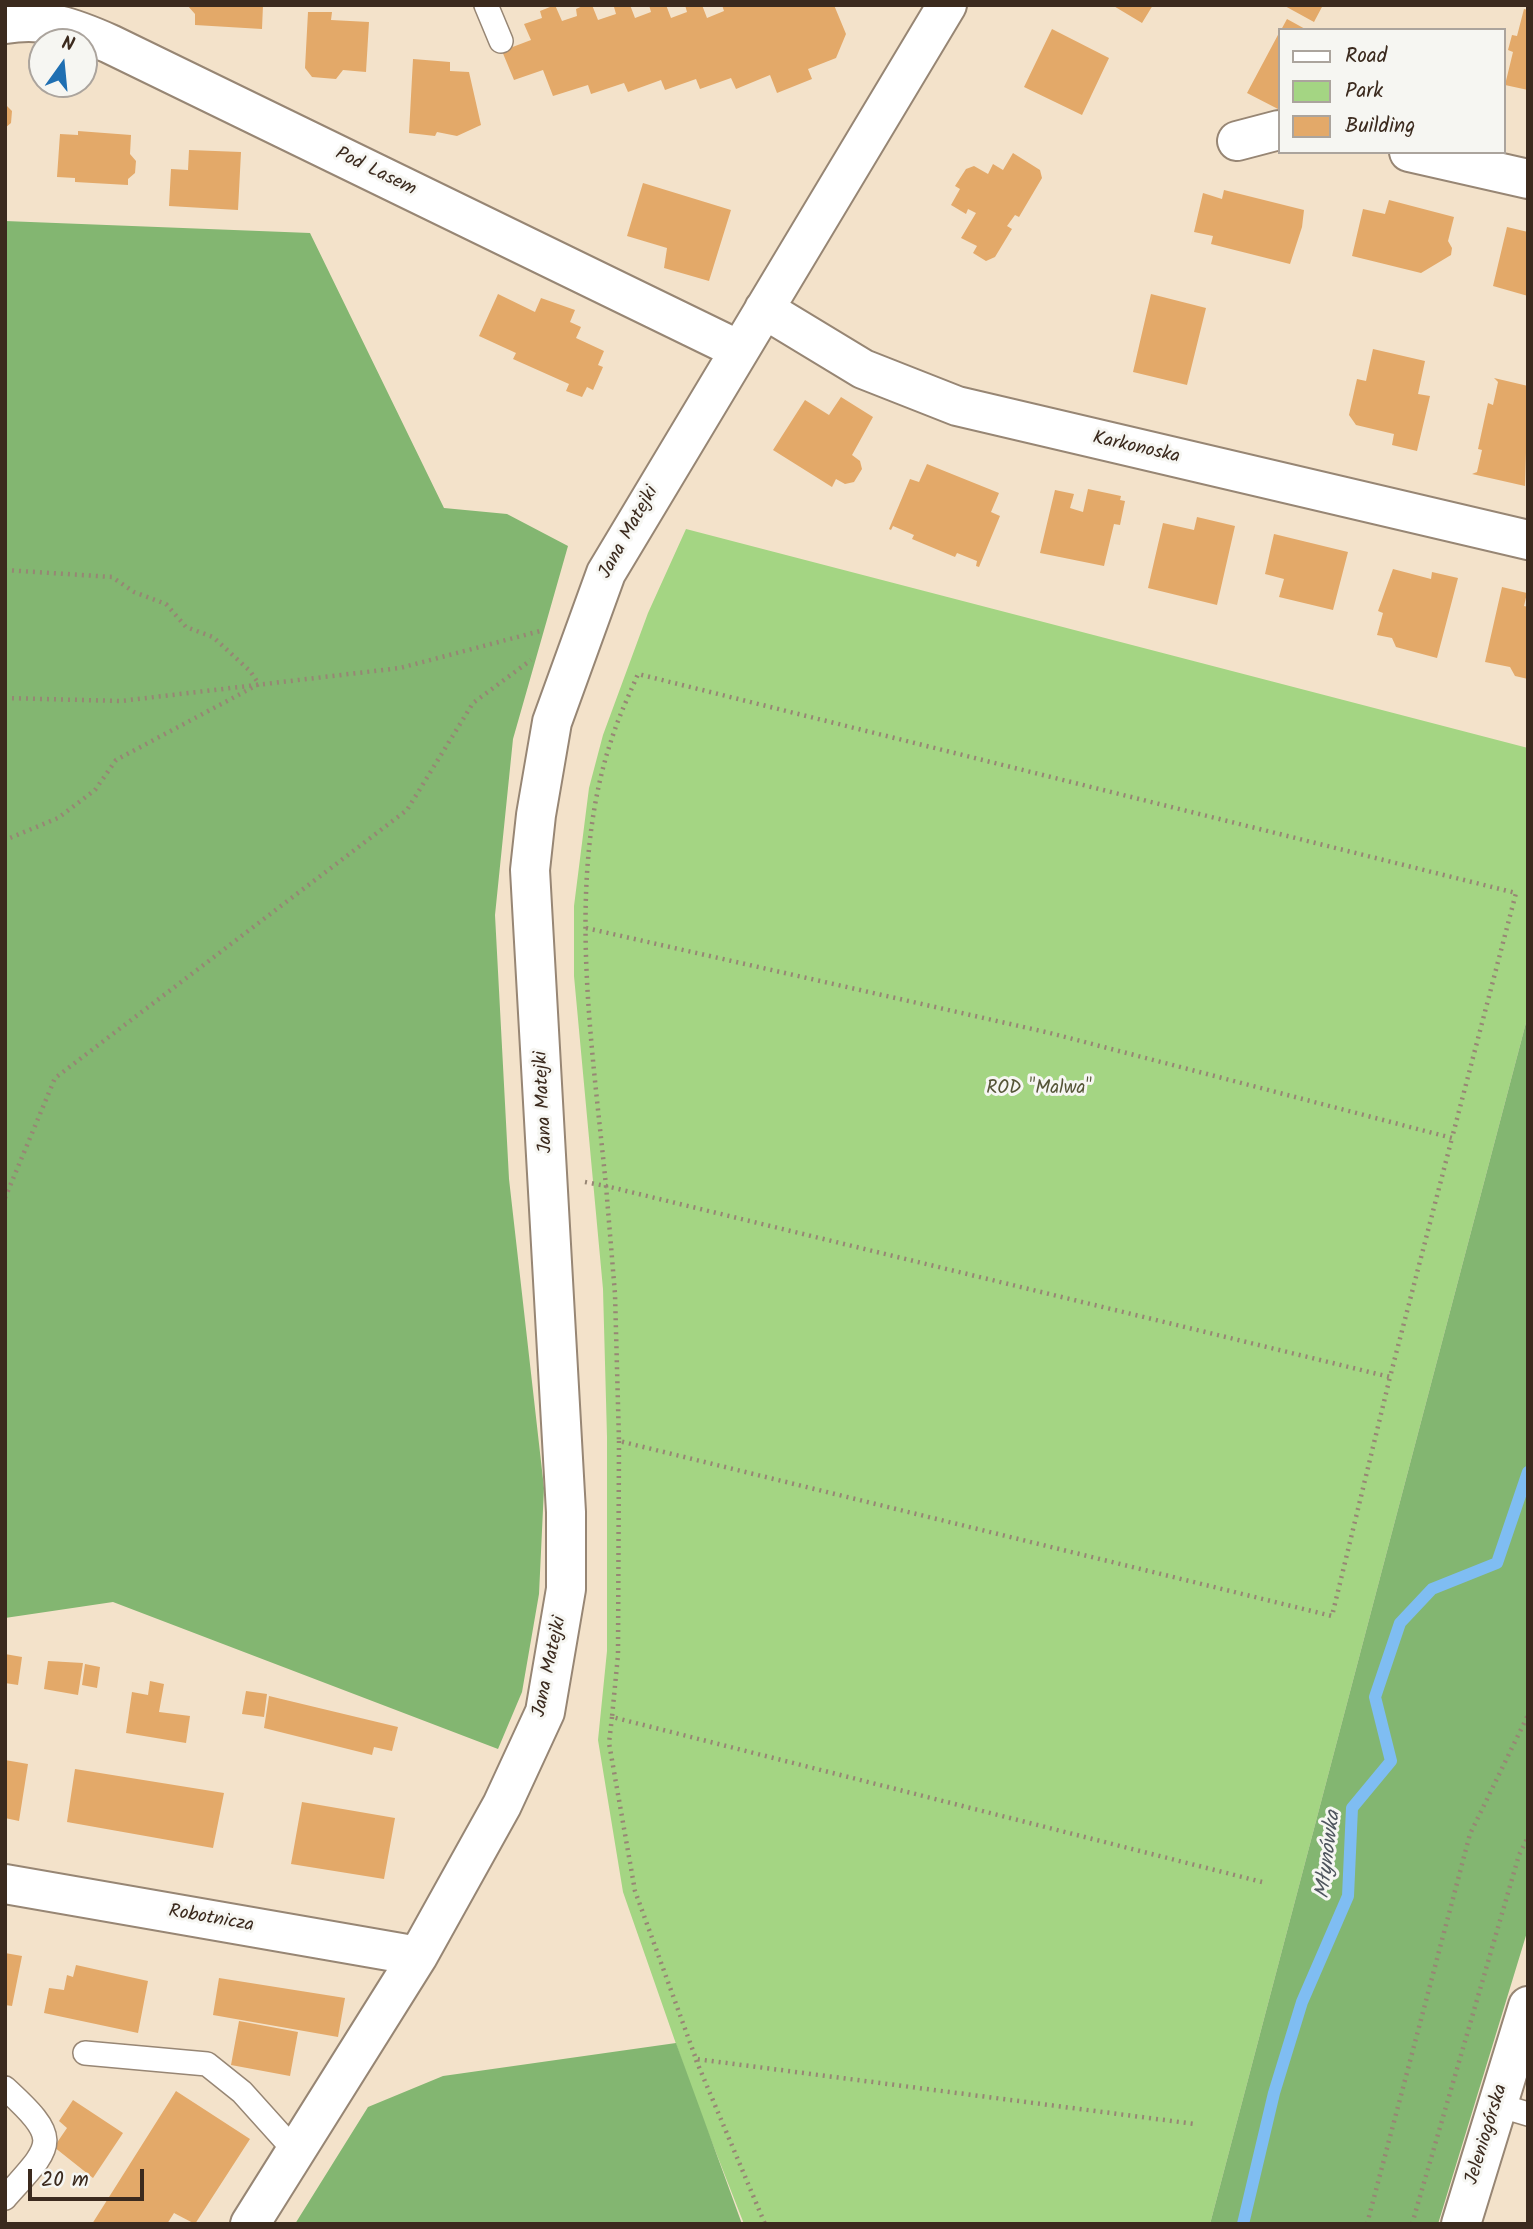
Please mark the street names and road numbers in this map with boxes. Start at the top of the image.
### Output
street label: Pod Lasem [331,144,419,202]
street label: Karkonoska [1090,428,1182,470]
street label: Jana Matejki [595,483,665,583]
street label: Jana Matejki [531,1050,559,1154]
street label: Jana Matejki [529,1614,573,1720]
street label: Robotnicza [167,1901,255,1939]
street label: Jeleniogórska [1462,2082,1514,2188]

